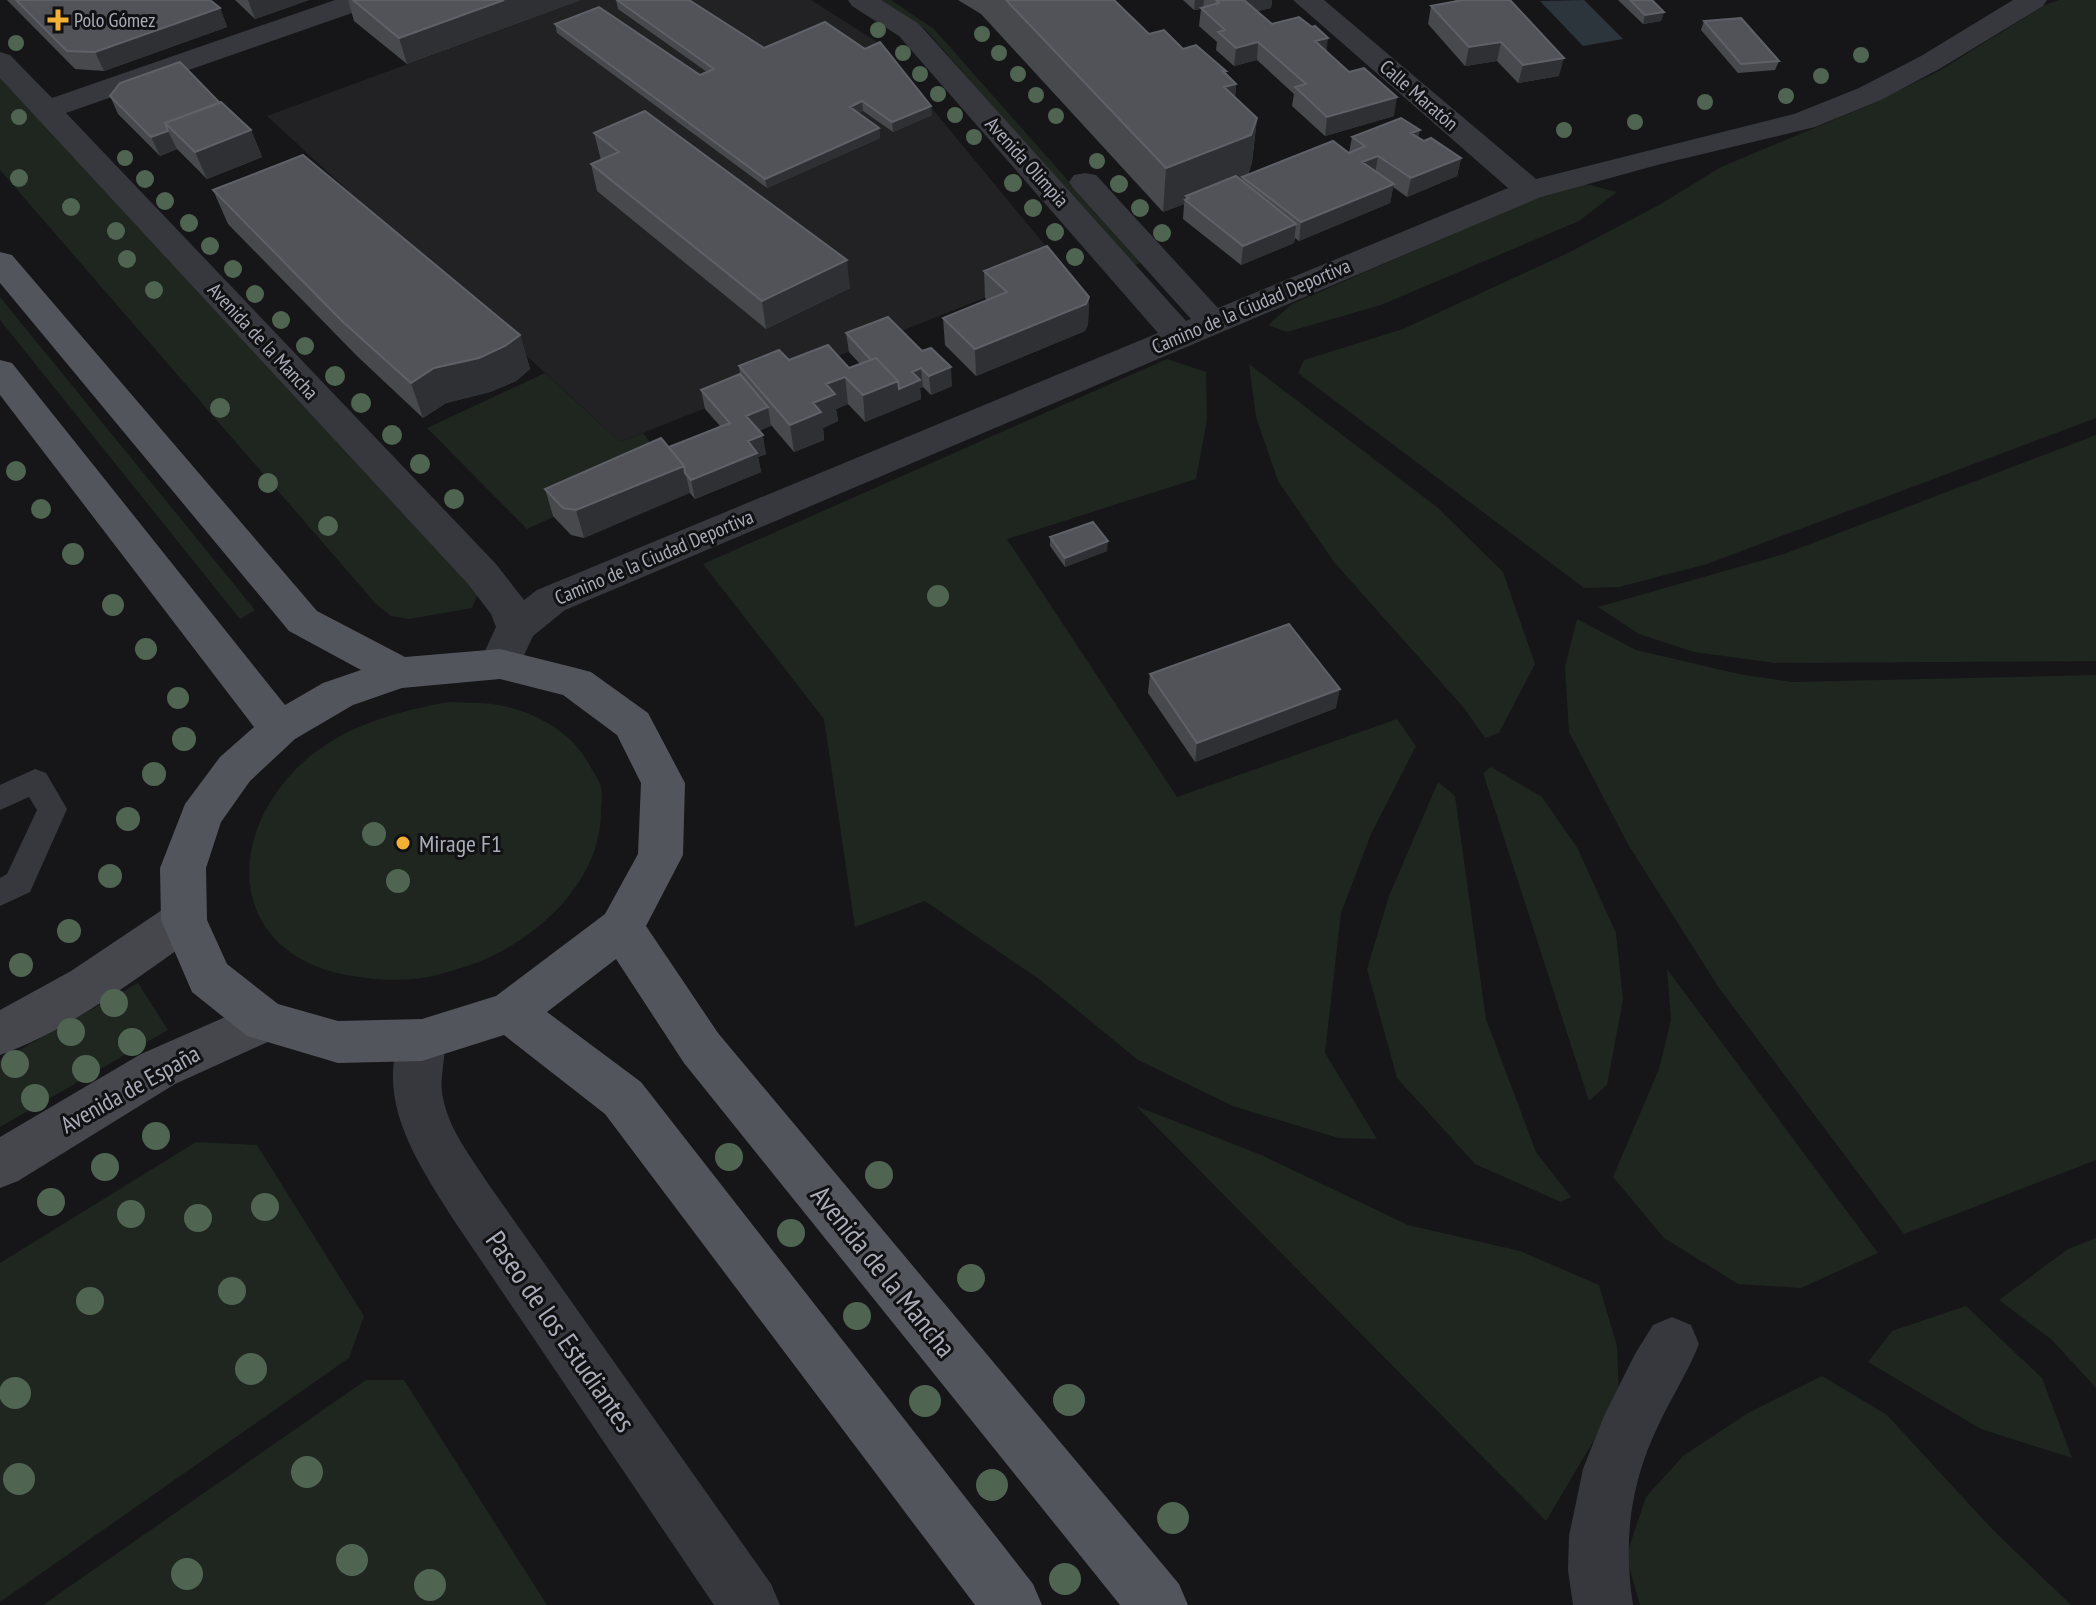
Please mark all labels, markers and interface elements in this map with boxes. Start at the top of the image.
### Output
place label: Polo Gómez [74,7,155,33]
marker: Polo Gómez [49,11,67,29]
street label: Calle Maratón [1374,54,1464,136]
street label: Avenida Olimpia [980,111,1074,213]
street label: Camino de la Ciudad Deportiva [1148,252,1354,360]
street label: Avenida de la Mancha [202,277,324,405]
street label: Camino de la Ciudad Deportiva [551,503,757,611]
place label: Mirage F1 [419,828,502,859]
marker: Mirage F1 [394,834,412,852]
street label: Avenida de España [55,1038,205,1140]
street label: Avenida de la Mancha [803,1178,965,1364]
street label: Paseo de los Estudiantes [478,1223,644,1439]

